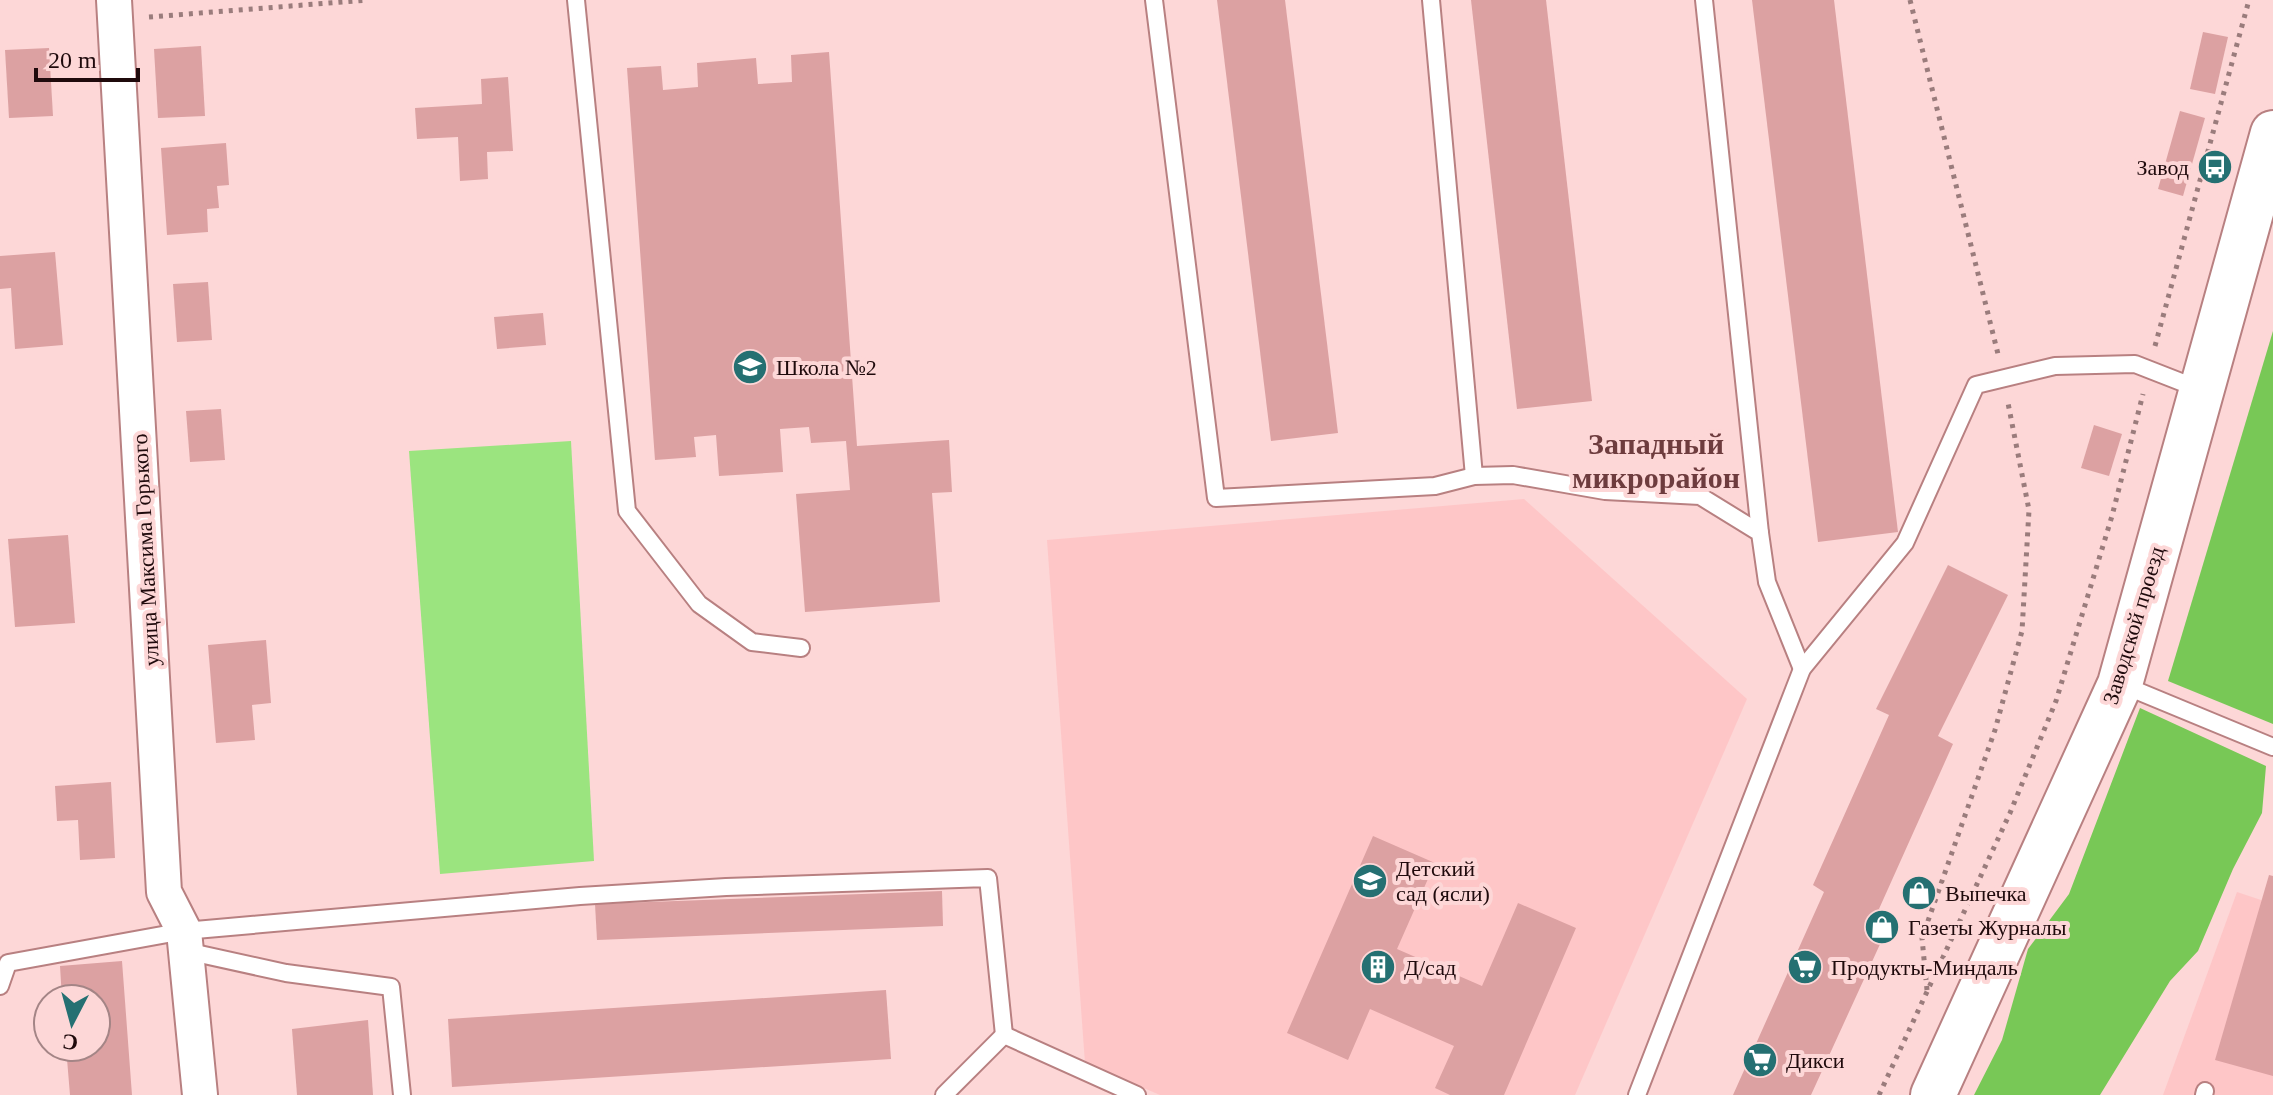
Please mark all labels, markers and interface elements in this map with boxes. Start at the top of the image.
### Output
scale bar [36,32,138,82]
text: 20 m [48,47,97,73]
bus stop icon: Завод [2196,148,2234,186]
place label: Завод [2136,155,2189,180]
school or university icon: Школа №2 [731,348,769,386]
place label: Школа №2 [776,355,877,380]
district label: Западный микрорайон [1572,427,1740,494]
street label: улица Максима Горького [127,433,164,667]
street label: Заводской проезд [2098,543,2169,707]
place label: Детский сад (ясли) [1396,856,1490,906]
school or university icon: Детский сад (ясли) [1351,862,1389,900]
shop icon: Выпечка [1900,874,1938,912]
place label: Выпечка [1945,881,2027,906]
shop icon: Газеты Журналы [1863,908,1901,946]
place label: Газеты Журналы [1908,915,2067,940]
building icon: Д/сад [1359,948,1397,986]
supermarket icon: Продукты-Миндаль [1786,948,1824,986]
place label: Д/сад [1404,955,1456,980]
place label: Продукты-Миндаль [1831,955,2018,980]
north arrow [32,983,112,1063]
text: С [61,1029,79,1056]
supermarket icon: Дикси [1741,1041,1779,1079]
place label: Дикси [1786,1048,1845,1073]

